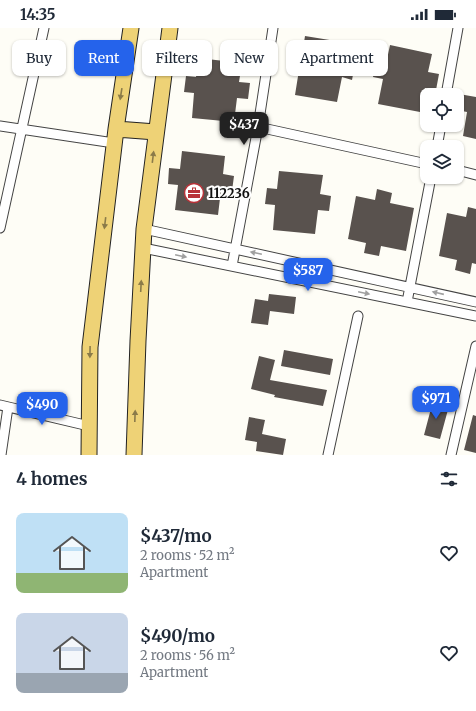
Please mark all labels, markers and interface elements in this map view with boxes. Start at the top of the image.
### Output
text: 14:35 [20,5,55,24]
chip: Buy [12,40,66,76]
chip: Rent [74,40,134,76]
chip: Filters [142,40,212,76]
chip: New [220,40,278,76]
chip: Apartment [286,40,388,76]
one-way arrow [118,88,124,100]
map controls [420,88,464,184]
button: locate [420,88,464,132]
pin: $437 [220,112,268,146]
text: $437 [229,116,259,133]
button: layers [420,140,464,184]
one-way arrow [150,151,156,163]
office icon: 112236 [183,182,205,204]
place label: 112236 [208,185,250,202]
one-way arrow [102,217,108,229]
one-way arrow [250,250,262,256]
one-way arrow [175,253,188,259]
pin: $587 [284,258,332,292]
text: $587 [293,262,323,279]
one-way arrow [137,280,144,292]
one-way arrow [358,290,370,296]
one-way arrow [432,290,444,296]
one-way arrow [87,346,94,358]
pin: $971 [412,386,460,420]
text: $971 [421,390,451,407]
pin: $490 [18,392,66,426]
text: $490 [26,396,58,413]
one-way arrow [132,410,139,422]
text: 4 homes [16,468,87,490]
icon: filters [438,468,460,490]
text: $437/mo [140,525,212,547]
icon: home [48,529,96,577]
icon: heart [438,542,460,564]
text: 2 rooms · 52 m² [140,547,234,564]
text: Apartment [140,564,208,581]
text: $490/mo [140,625,215,647]
icon: home [48,629,96,677]
icon: heart [438,642,460,664]
text: 2 rooms · 56 m² [140,647,235,664]
text: Apartment [140,664,208,681]

